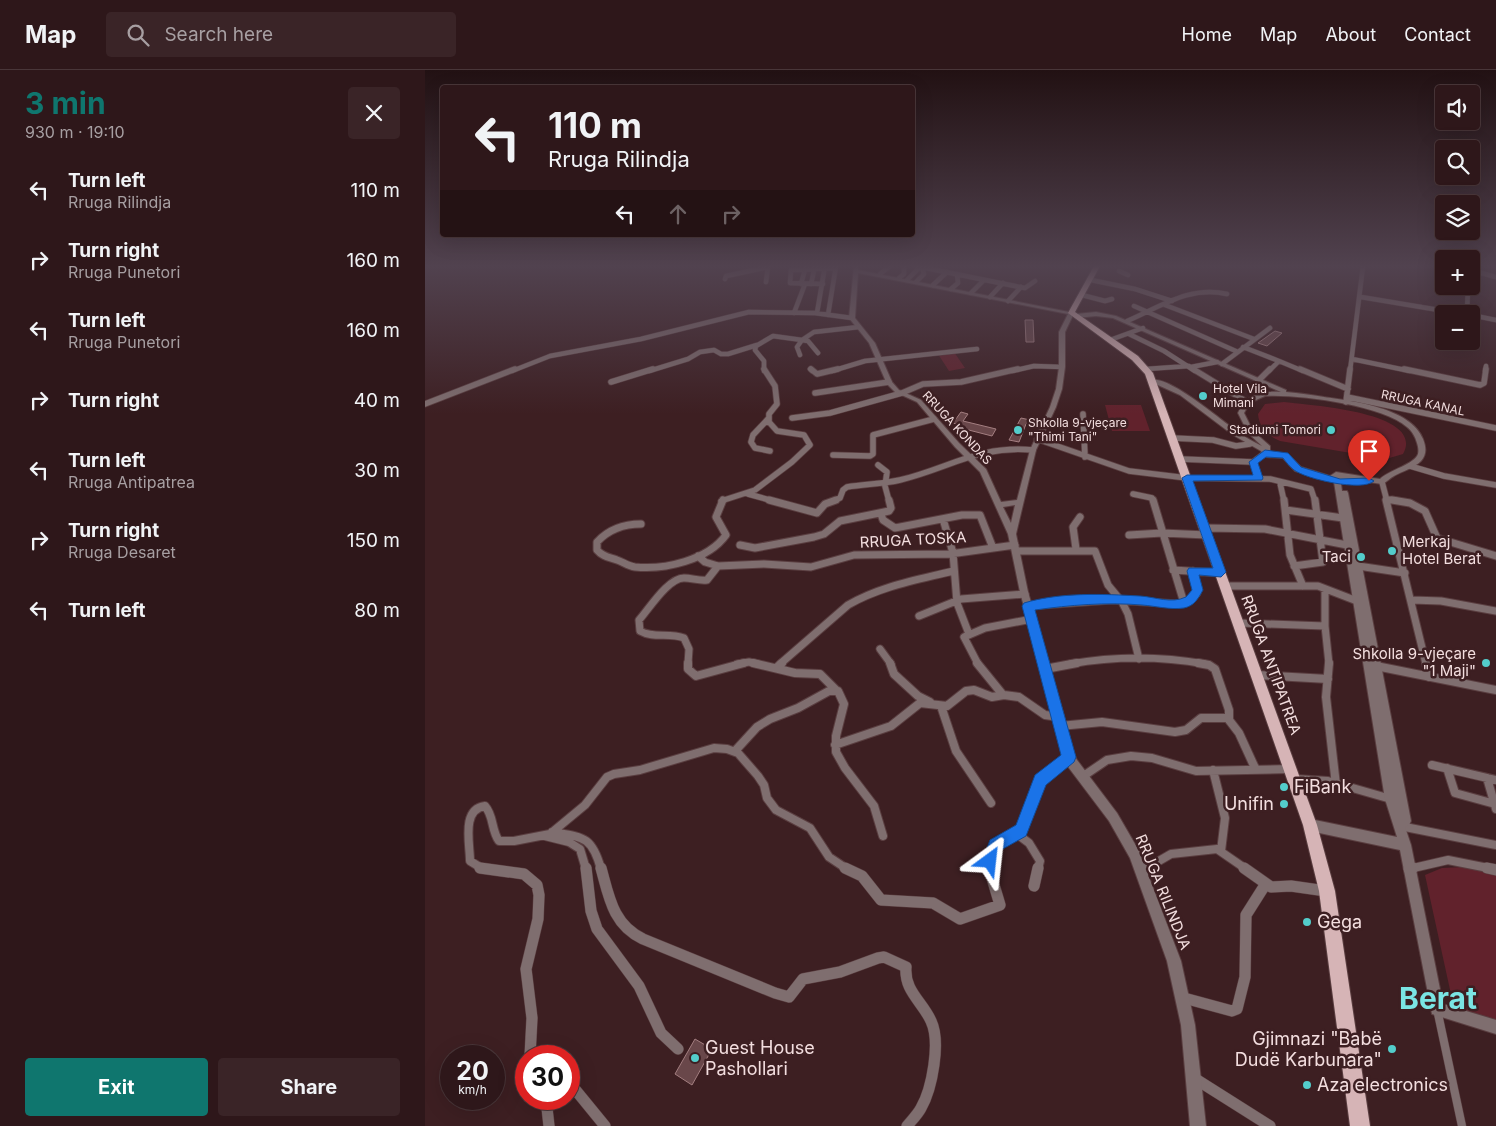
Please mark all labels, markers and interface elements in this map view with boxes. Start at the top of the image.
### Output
search box [106,12,456,57]
text: Map [25,20,76,49]
icon: search [124,21,152,49]
text: Search here [164,23,273,46]
text: Home [1182,24,1232,45]
text: Map [1260,24,1297,45]
text: About [1325,24,1376,45]
text: Contact [1404,24,1471,45]
text: 3 min [25,85,106,121]
map controls [1435,85,1480,350]
button: sound [1435,85,1480,130]
button: close [348,87,400,139]
text: 110 m [548,104,642,146]
icon: left [465,105,530,170]
text: 930 m · 19:10 [25,122,125,142]
button: search [1435,140,1480,185]
text: Rruga Rilindja [548,146,690,172]
text: Turn left [68,169,146,192]
icon: left [25,176,53,204]
text: 110 m [351,179,400,202]
text: Rruga Rilindja [68,192,171,212]
button: layers [1435,195,1480,240]
icon: left [611,200,639,228]
icon: ahead [664,200,692,228]
icon: right [717,200,745,228]
text: Turn right [68,239,159,262]
icon: right [25,246,53,274]
text: 160 m [347,249,400,272]
button: + [1435,250,1480,295]
text: Rruga Punetori [68,262,180,282]
button: − [1435,305,1480,350]
text: Turn left [68,309,146,332]
icon: left [25,316,53,344]
text: 160 m [347,319,400,342]
text: Rruga Punetori [68,332,180,352]
place label: Hotel Vila Mimani [1213,381,1267,410]
icon: right [25,386,53,414]
street label: RRUGA KANAL [1380,386,1467,419]
street label: RRUGA KONDAS [920,388,995,468]
text: Turn right [68,389,159,412]
text: 40 m [354,389,400,412]
marker: Hotel Vila Mimani [1197,390,1209,402]
place label: Shkolla 9-vjeçare "Thimi Tani" [1028,415,1127,444]
place label: Stadiumi Tomori [1229,422,1321,437]
marker: Shkolla 9-vjeçare "Thimi Tani" [1012,424,1024,436]
marker: Stadiumi Tomori [1325,424,1337,436]
pin [1348,430,1390,481]
icon: arrive [1355,437,1383,465]
text: Turn left [68,449,146,472]
icon: left [25,456,53,484]
text: 30 m [354,459,400,482]
text: Rruga Antipatrea [68,472,195,492]
text: Turn right [68,519,159,542]
icon: right [25,526,53,554]
street label: RRUGA TOSKA [859,527,967,552]
text: 150 m [347,529,400,552]
place label: Merkaj Hotel Berat [1402,532,1481,568]
text: Rruga Desaret [68,542,176,562]
marker: Merkaj Hotel Berat [1386,545,1398,557]
place label: Taci [1322,547,1351,566]
marker: Taci [1355,551,1367,563]
street label: RRUGA ANTIPATREA [1237,592,1306,737]
icon: left [25,596,53,624]
text: Turn left [68,599,146,622]
text: 80 m [354,599,400,622]
place label: Shkolla 9-vjeçare "1 Maji" [1352,644,1476,680]
marker: Shkolla 9-vjeçare "1 Maji" [1480,657,1492,669]
place label: FiBank [1294,776,1352,797]
marker: FiBank [1278,781,1290,793]
place label: Unifin [1224,793,1274,814]
marker: Unifin [1278,798,1290,810]
street label: RRUGA RILINDJA [1132,831,1195,952]
position arrow [963,834,1015,886]
place label: Gega [1317,911,1362,932]
marker: Gega [1301,916,1313,928]
district label: Berat [1399,980,1477,1016]
place label: Gjimnazi "Babë Dudë Karbunara" [1235,1028,1382,1070]
place label: Guest House Pashollari [705,1037,815,1079]
marker: Gjimnazi "Babë Dudë Karbunara" [1386,1043,1398,1055]
speed limit sign: 30 [515,1045,580,1110]
marker: Guest House Pashollari [689,1052,701,1064]
text: 20 [456,1056,489,1086]
button: Exit [25,1058,208,1116]
button: Share [218,1058,400,1116]
place label: Aza electronics [1317,1074,1448,1095]
marker: Aza electronics [1301,1079,1313,1091]
text: km/h [458,1082,487,1097]

